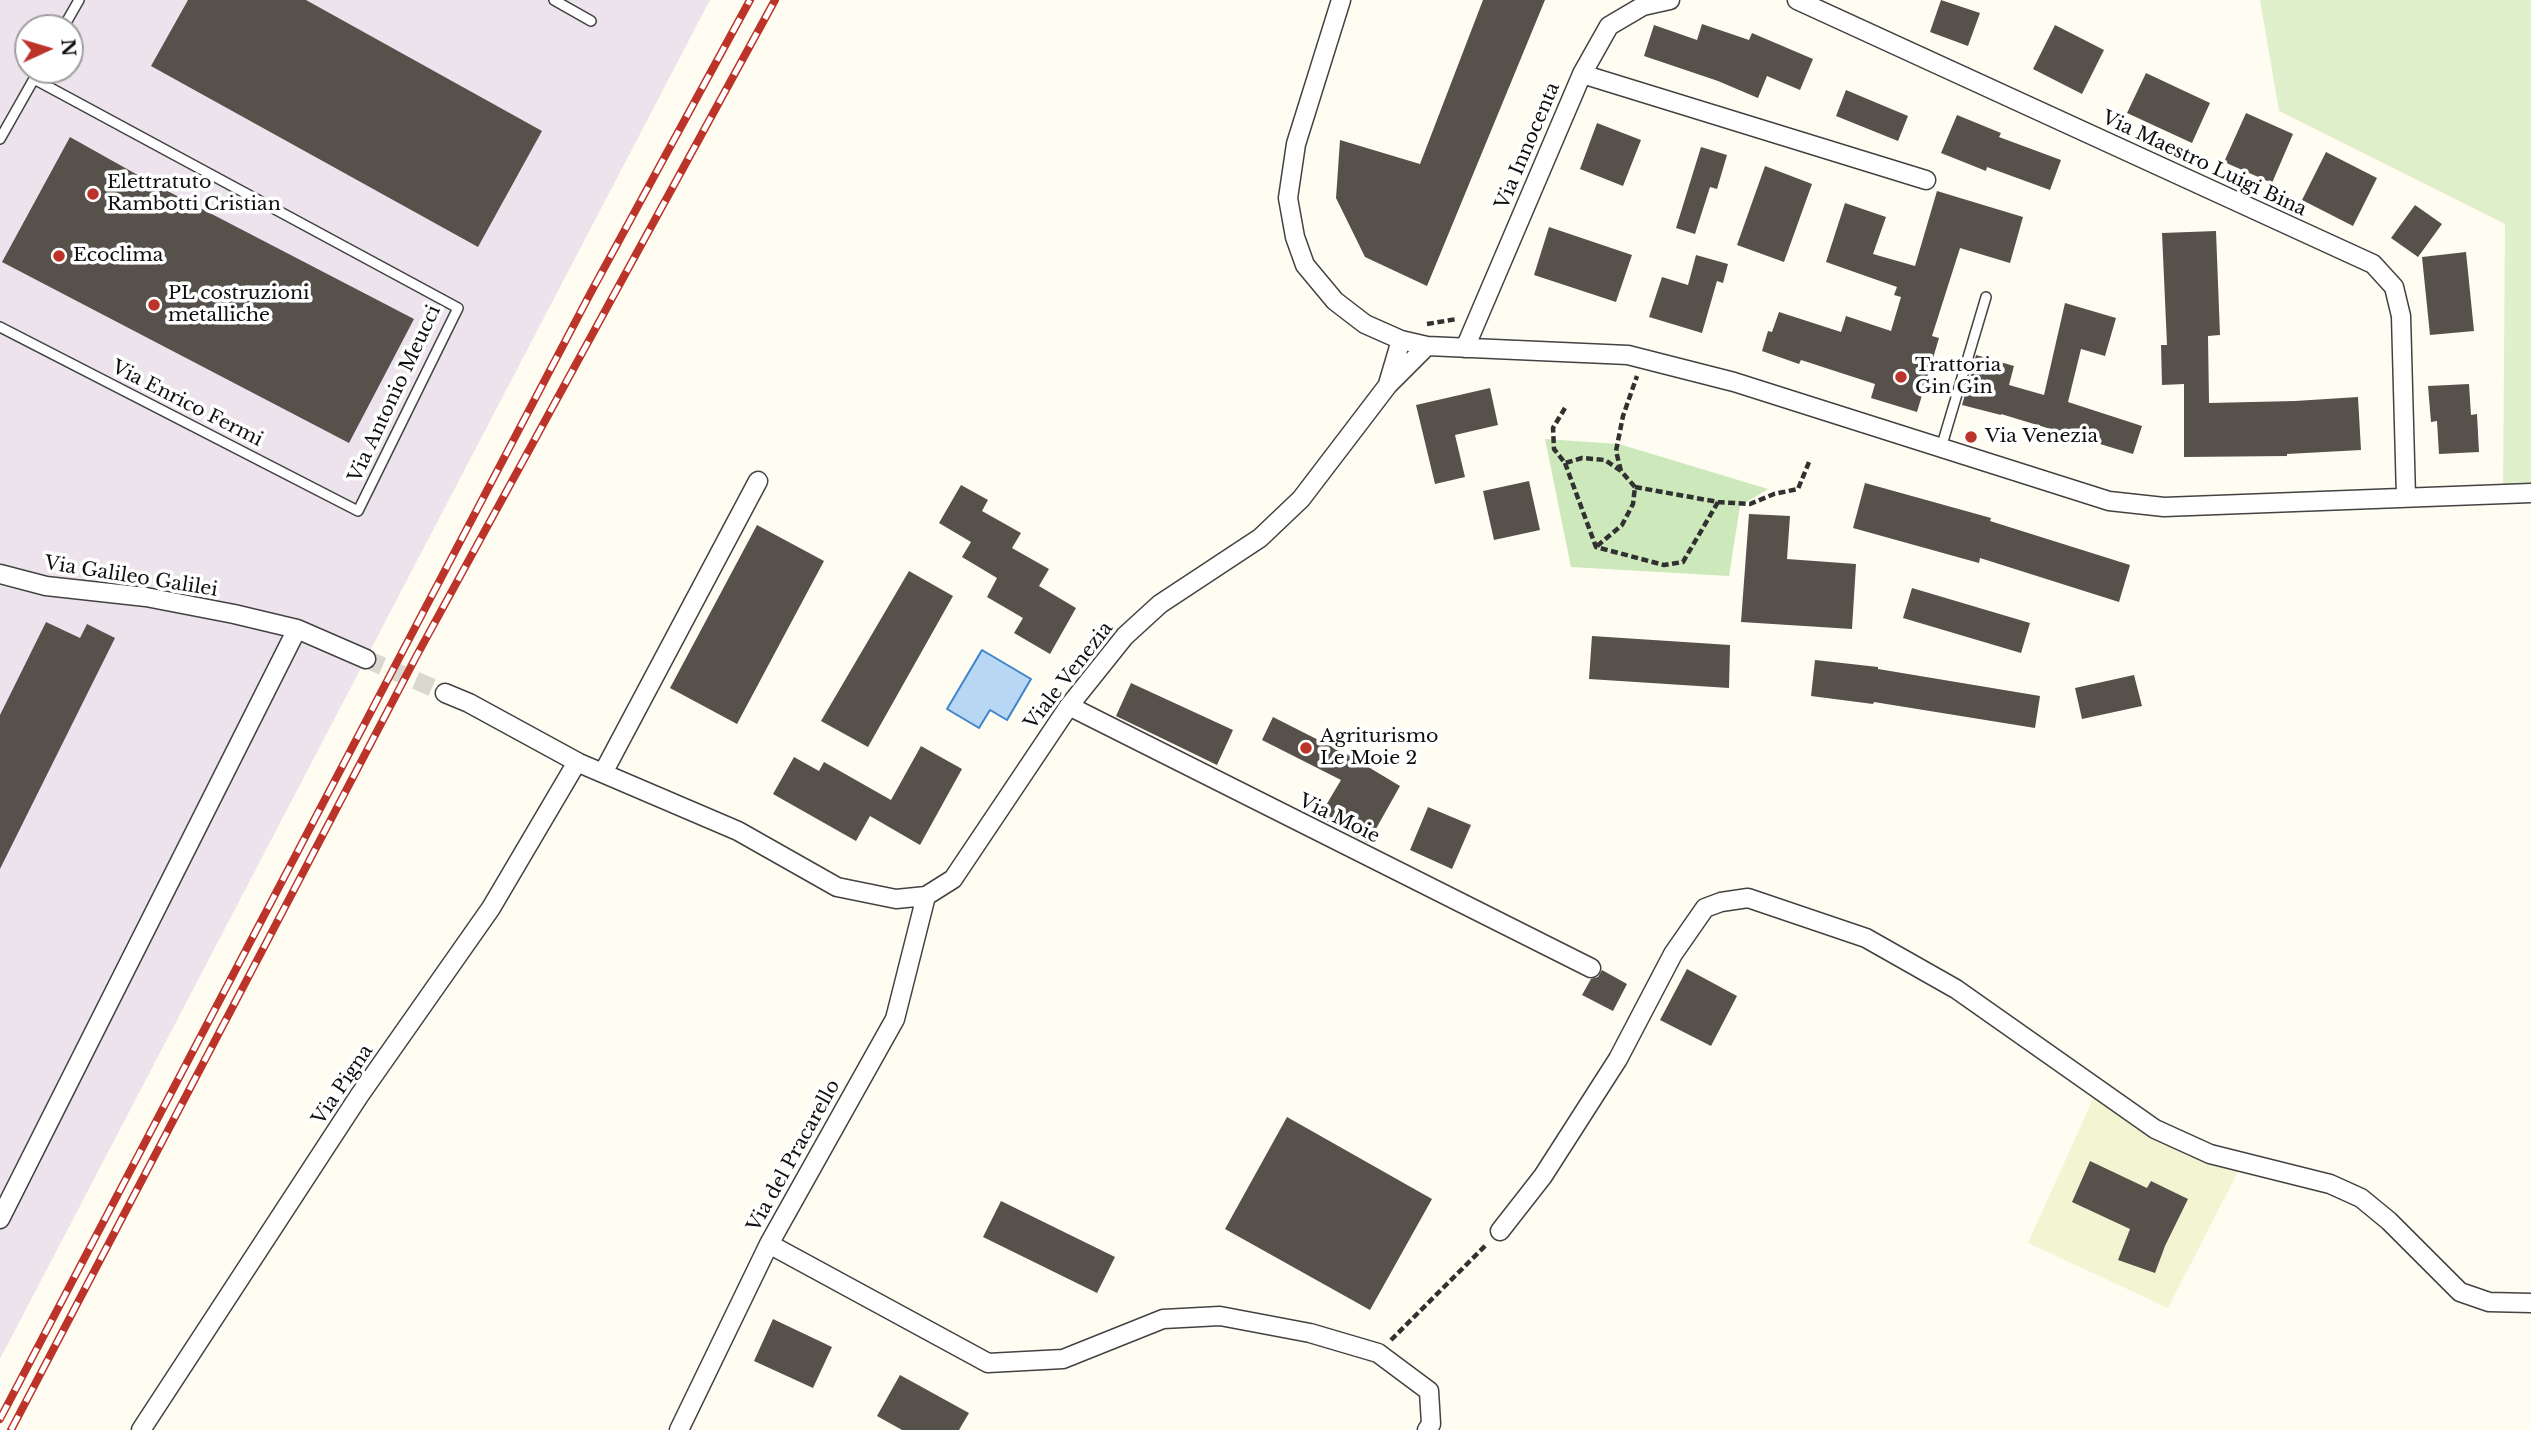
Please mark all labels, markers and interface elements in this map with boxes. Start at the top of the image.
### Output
north arrow [14,14,84,84]
text: N [56,38,81,57]
street label: Via Innocenta [1491,79,1565,213]
street label: Via Maestro Luigi Bina [2098,107,2310,221]
place label: Elettratuto Rambotti Cristian [107,172,281,216]
marker: Elettratuto Rambotti Cristian [85,186,101,202]
place label: Ecoclima [73,245,163,267]
marker: Ecoclima [51,248,67,264]
place label: PL costruzioni metalliche [168,283,310,327]
marker: PL costruzioni metalliche [146,297,162,313]
street label: Via Antonio Meucci [344,302,446,486]
place label: Trattoria Gin Gin [1915,355,2001,399]
street label: Via Enrico Fermi [108,356,266,452]
marker: Trattoria Gin Gin [1893,369,1909,385]
place label: Via Venezia [1985,426,2098,448]
marker: Via Venezia [1963,429,1979,445]
street label: Via Galileo Galilei [43,552,219,602]
street label: Viale Venezia [1020,618,1118,734]
place label: Agriturismo Le Moie 2 [1320,726,1438,770]
marker: Agriturismo Le Moie 2 [1298,740,1314,756]
street label: Via Moie [1295,790,1383,848]
street label: Via Pigna [308,1041,378,1129]
street label: Via del Pracarello [743,1076,845,1236]

